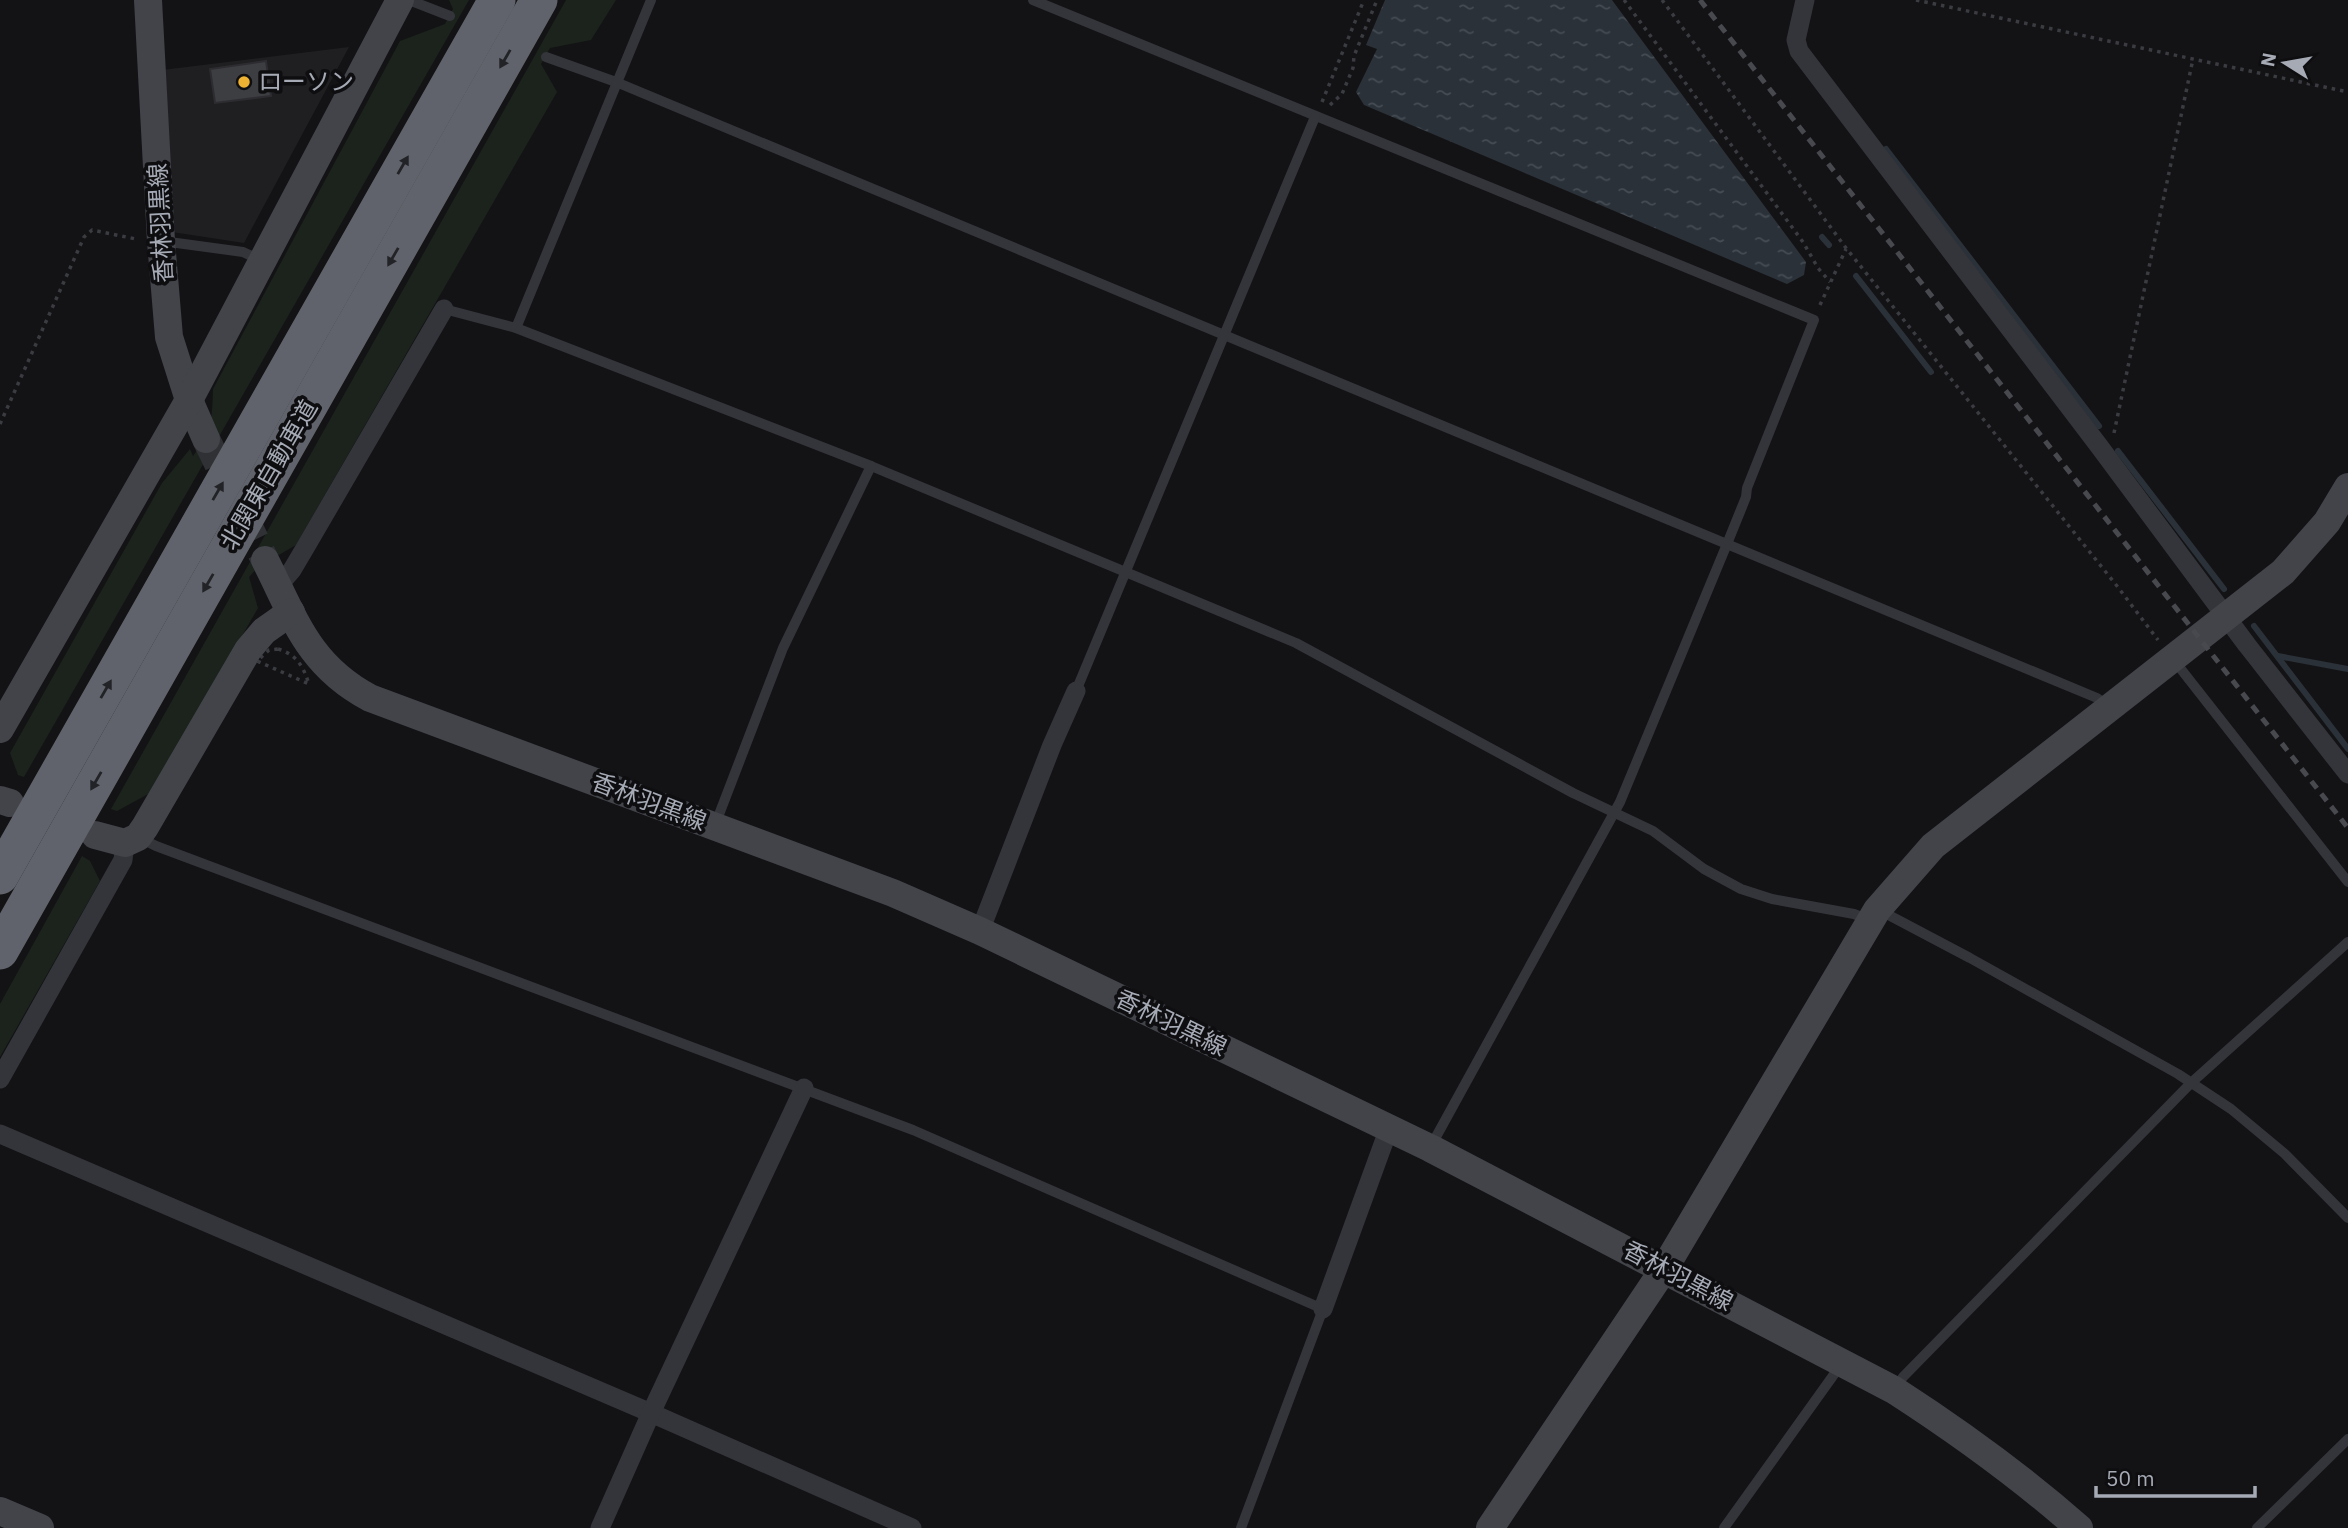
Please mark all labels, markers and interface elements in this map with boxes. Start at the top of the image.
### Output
north arrow [2250,28,2320,98]
one-way arrow [499,50,511,69]
text: N [2255,51,2281,69]
place label: ローソン [258,65,354,97]
marker: ローソン [236,74,252,90]
one-way arrow [397,155,409,175]
street label: 香林羽黒線 [141,162,179,284]
one-way arrow [387,247,399,267]
street label: 北関東自動車道 [212,394,324,555]
one-way arrow [212,481,224,501]
one-way arrow [202,573,214,592]
one-way arrow [100,679,112,699]
street label: 香林羽黒線 [588,765,711,838]
one-way arrow [90,771,102,790]
street label: 香林羽黒線 [1110,981,1232,1063]
street label: 香林羽黒線 [1618,1233,1739,1317]
scale bar [2096,1454,2255,1498]
text: 50 m [2106,1464,2155,1492]

